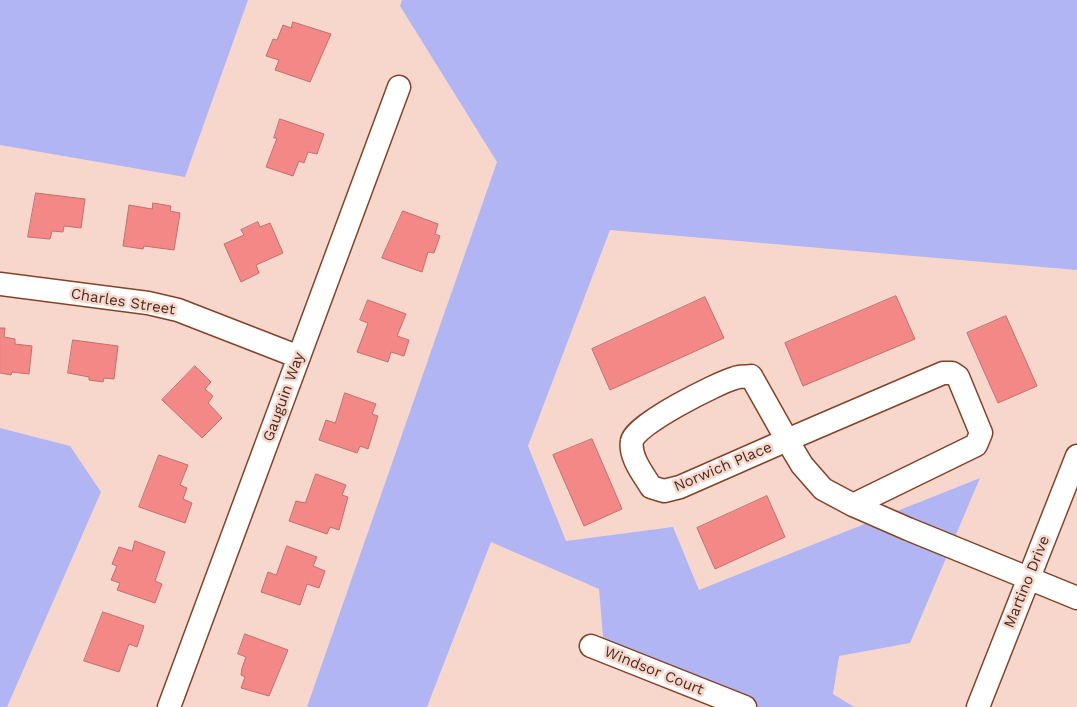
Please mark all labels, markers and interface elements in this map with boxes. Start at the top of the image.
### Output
street label: Charles Street [69,285,177,319]
street label: Gauguin Way [259,350,309,444]
street label: Norwich Place [671,438,775,496]
street label: Martino Drive [1000,533,1054,631]
street label: Windsor Court [602,643,706,699]

